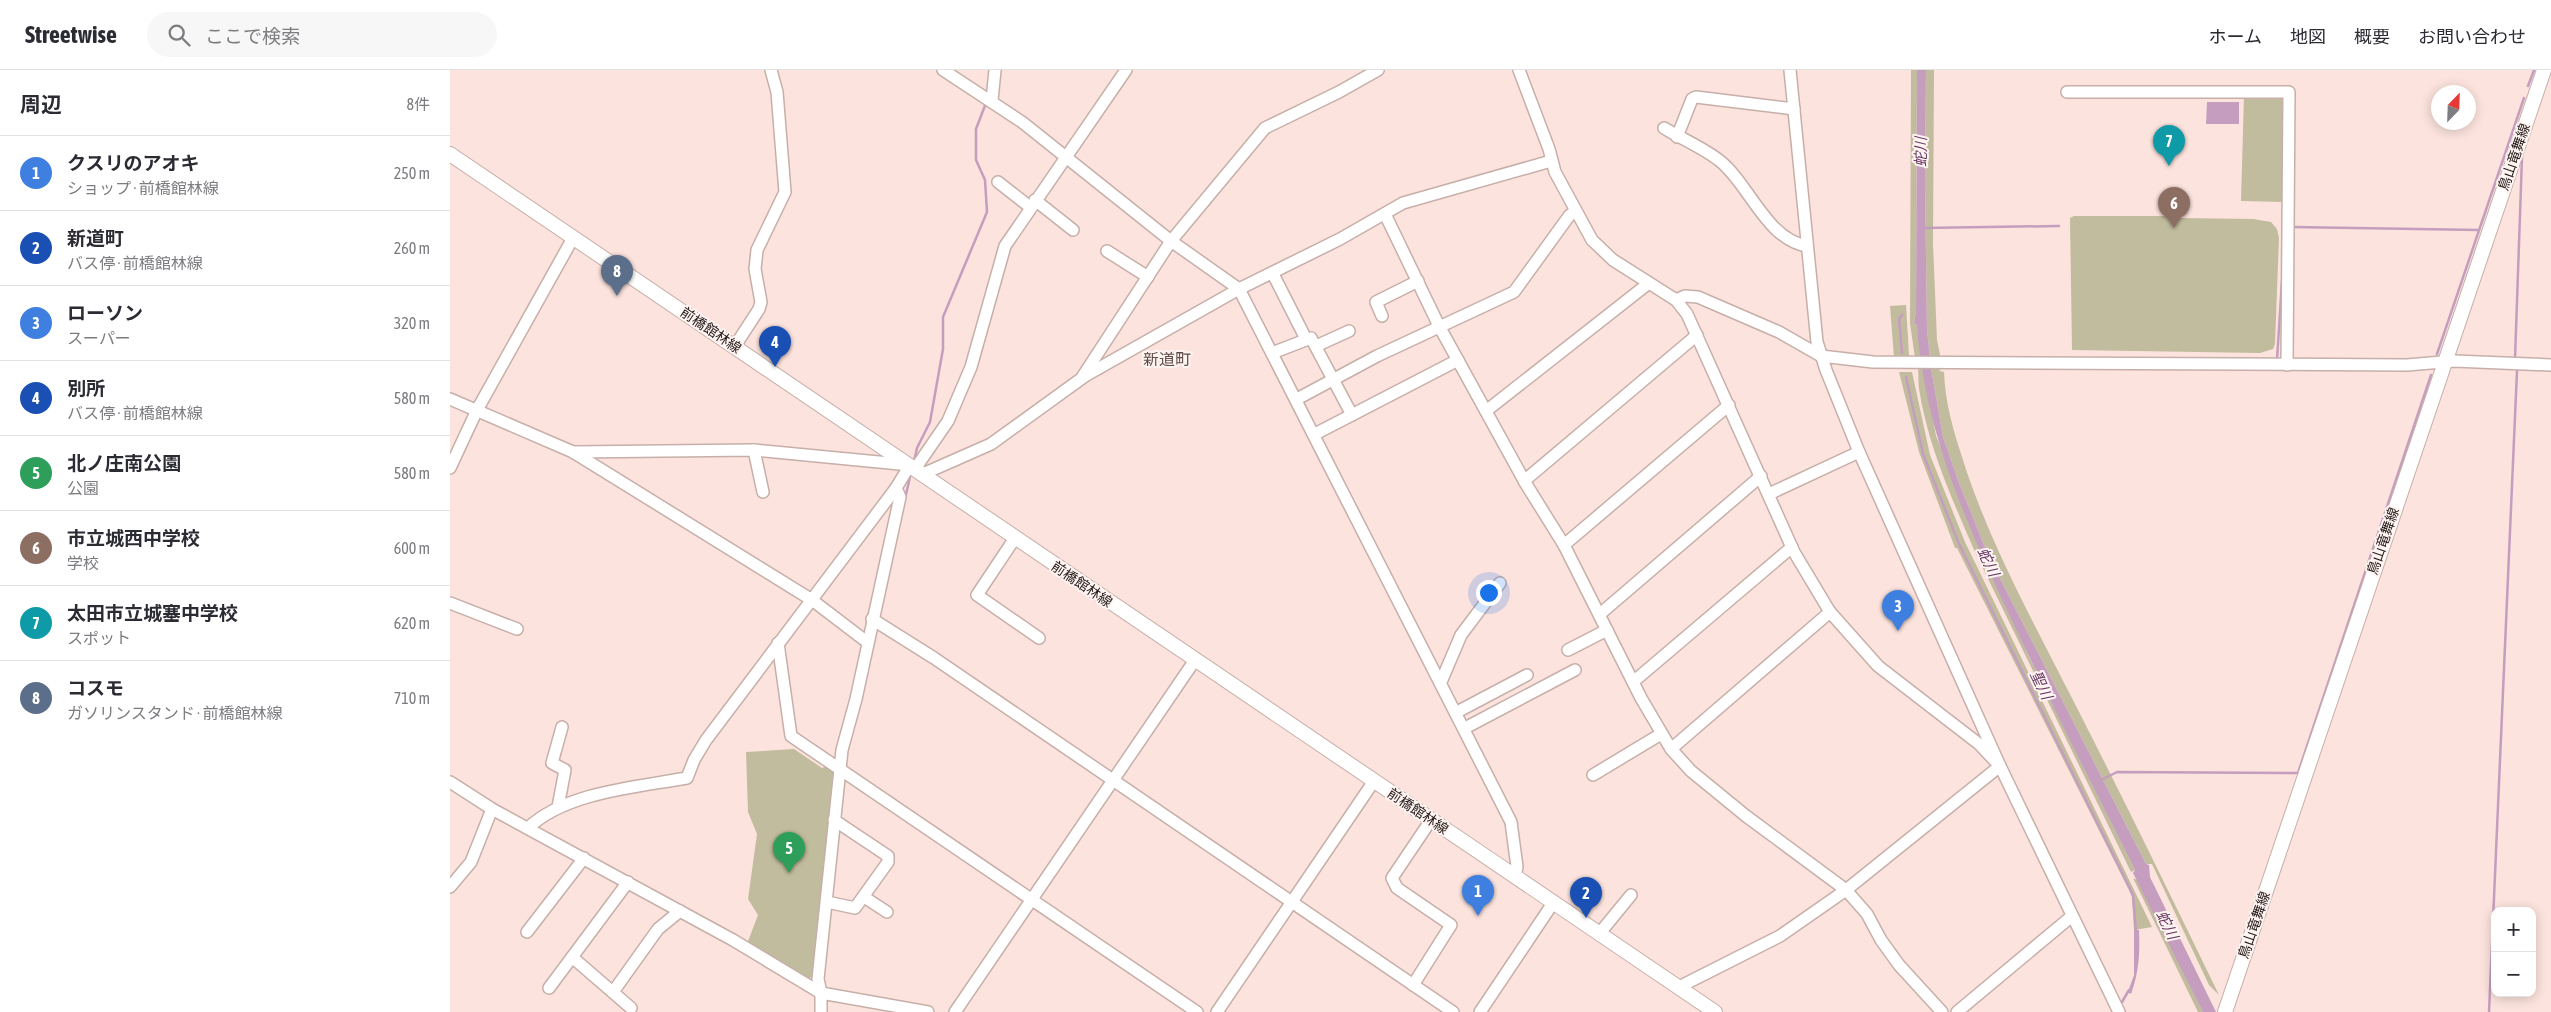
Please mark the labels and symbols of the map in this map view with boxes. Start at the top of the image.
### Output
north arrow [2431,85,2476,130]
street label: 鳥山竜舞線 [2495,121,2533,193]
pin: 7 [2153,125,2185,166]
water label: 蛇川 [1912,135,1929,167]
pin: 6 [2158,187,2190,228]
pin: 8 [601,255,633,296]
street label: 前橋館林線 [678,304,744,356]
pin: 4 [759,326,791,367]
district label: 新道町 [1143,350,1191,368]
street label: 鳥山竜舞線 [2364,505,2402,577]
water label: 蛇川 [1974,545,2004,581]
street label: 前橋館林線 [1049,558,1115,610]
your location [1476,580,1502,606]
pin: 3 [1882,590,1914,631]
water label: 聖川 [2027,668,2057,704]
street label: 前橋館林線 [1385,785,1451,837]
pin: 5 [773,832,805,873]
pin: 1 [1462,875,1494,916]
pin: 2 [1570,877,1602,918]
street label: 鳥山竜舞線 [2235,889,2273,961]
water label: 蛇川 [2153,908,2183,944]

